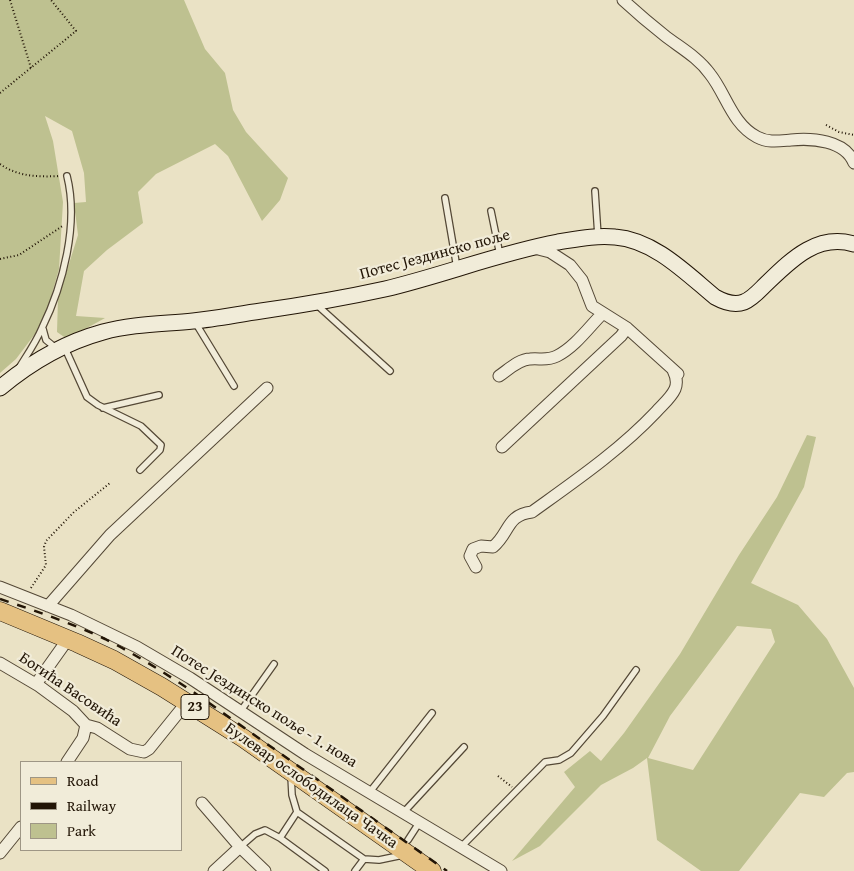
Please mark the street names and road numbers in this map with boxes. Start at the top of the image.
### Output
street label: Потес Јездинско поље [358,226,512,284]
street label: Потес Јездинско поље - 1. нова [168,642,360,772]
street label: Богића Васовића [15,649,125,731]
road number: 23 [181,694,209,720]
street label: Булевар ослободилаца Чачка [221,719,401,853]

